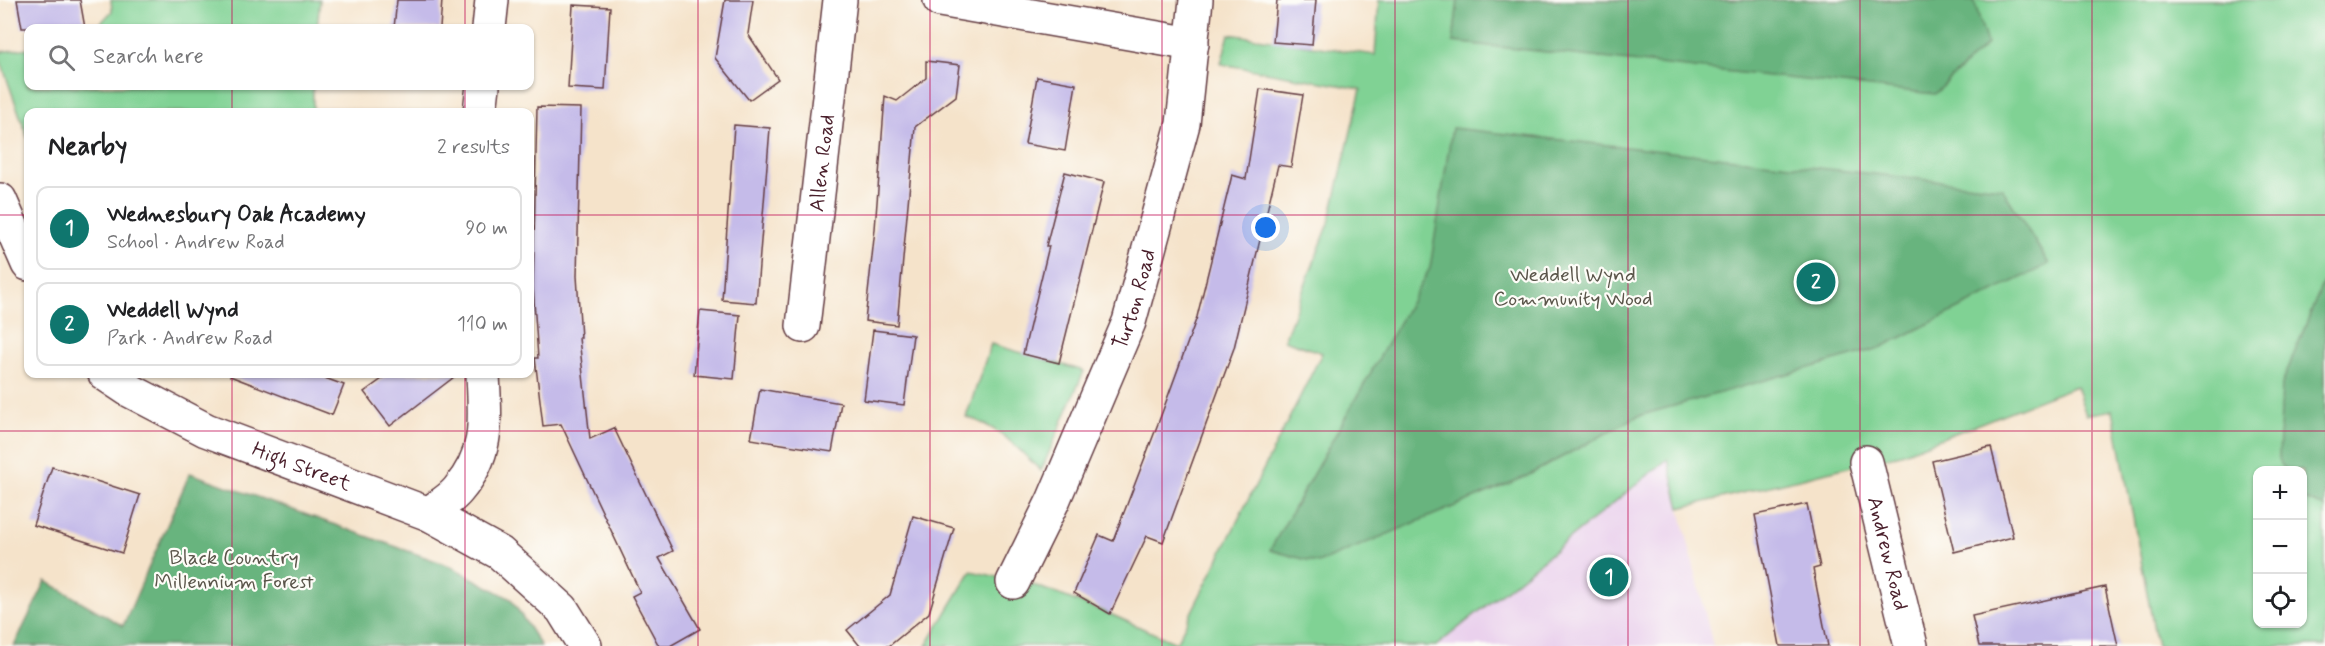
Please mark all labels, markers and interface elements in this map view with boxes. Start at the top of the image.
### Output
search box [24,24,534,90]
icon: search [45,41,78,74]
text: Search here [93,43,204,71]
street label: Allen Road [803,113,842,213]
text: Nearby [48,130,127,164]
text: 2 results [437,134,510,161]
text: Wednesbury Oak Academy [107,201,366,229]
your location [1251,213,1280,242]
text: 1 [65,215,74,242]
text: 90 m [465,215,508,242]
text: School · Andrew Road [107,229,285,256]
street label: Turton Road [1106,246,1163,354]
pin: 2 [1796,260,1836,304]
park label: Weddell Wynd Community Wood [1493,261,1653,313]
text: Weddell Wynd [107,297,239,325]
text: 2 [65,311,74,338]
text: 110 m [457,311,508,338]
text: Park · Andrew Road [107,325,273,352]
street label: High Street [248,436,355,499]
map controls [2253,466,2307,628]
button: + [2253,466,2307,520]
street label: Andrew Road [1860,494,1915,613]
button: − [2253,520,2307,574]
park label: Black Country Millennium Forest [154,544,314,596]
pin: 1 [1590,554,1628,600]
button: locate [2253,574,2307,628]

